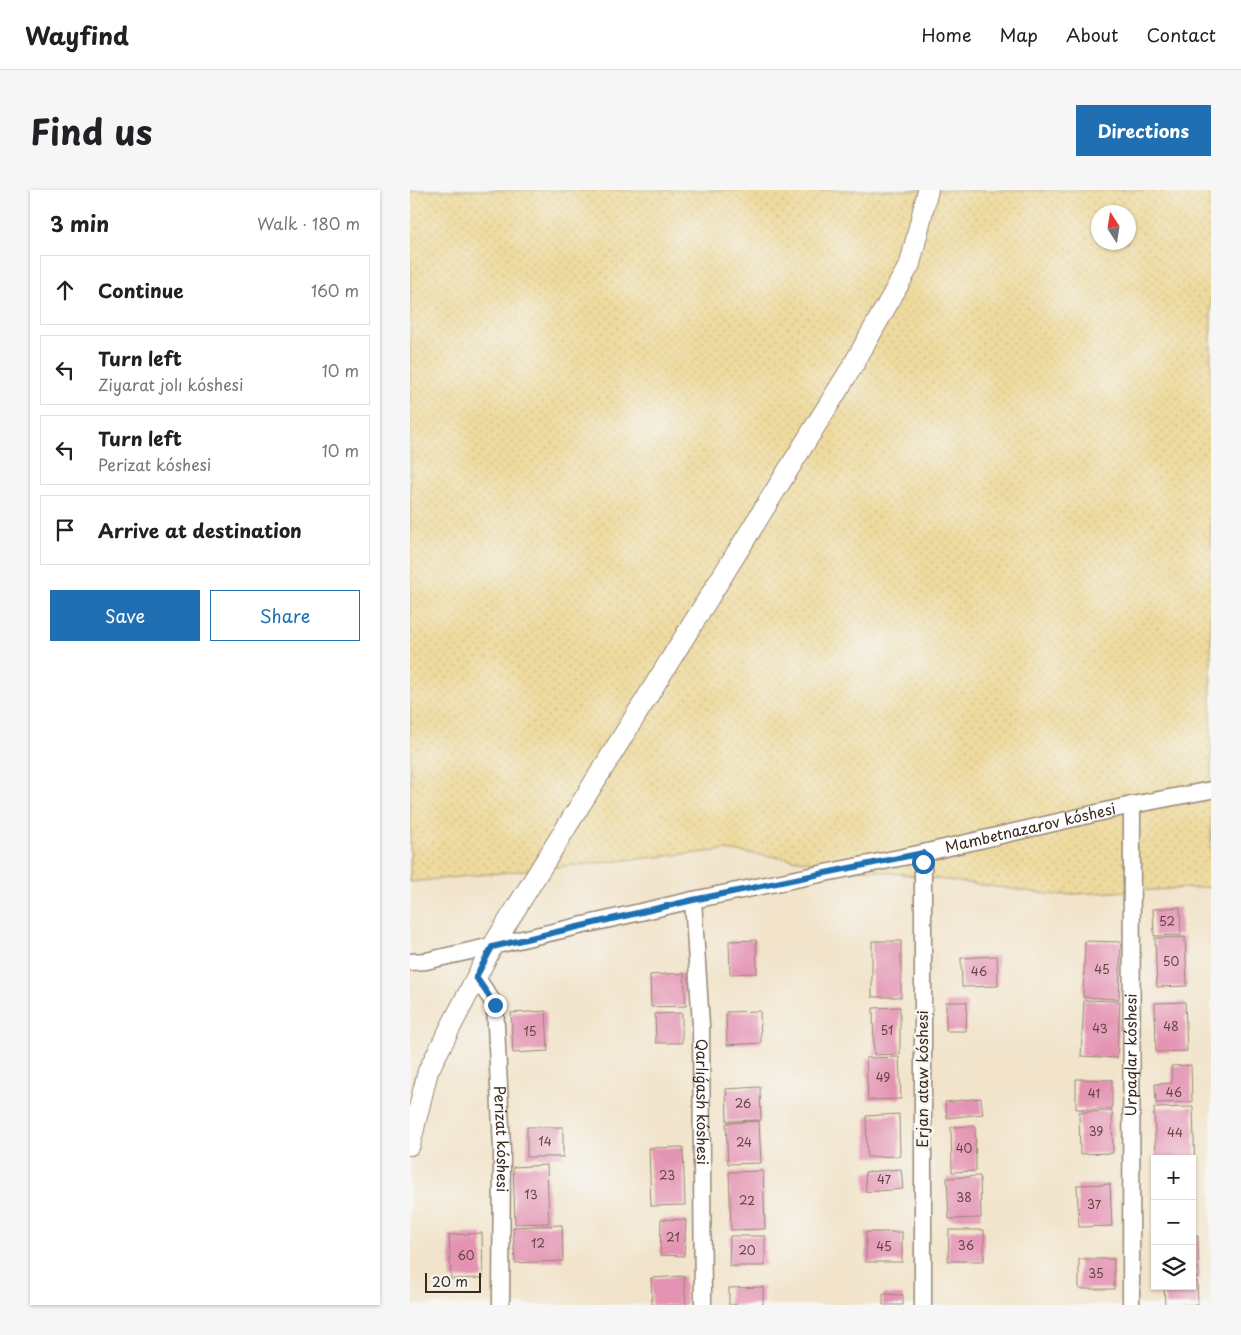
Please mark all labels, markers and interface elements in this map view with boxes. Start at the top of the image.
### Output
text: Wayfind [25,17,129,53]
text: Home [921,21,971,48]
text: Map [999,21,1038,48]
text: About [1066,21,1118,48]
text: Contact [1146,21,1216,48]
text: Find us [30,104,152,157]
button: Directions [1076,105,1211,156]
north arrow [1091,205,1136,250]
text: 3 min [50,207,109,239]
text: Walk · 180 m [257,211,360,235]
icon: ahead [51,276,79,304]
text: Continue [98,276,184,304]
text: 160 m [311,278,359,302]
text: Turn left [98,344,182,372]
icon: left [51,356,79,384]
text: 10 m [322,358,359,382]
text: Ziyarat jolı kóshesi [98,372,243,396]
text: Turn left [98,424,182,452]
icon: left [51,436,79,464]
text: 10 m [322,438,359,462]
text: Perizat kóshesi [98,452,211,476]
icon: arrive [51,516,79,544]
text: Arrive at destination [98,516,302,544]
button: Save [50,590,200,641]
button: Share [210,590,360,641]
street label: Mambetnazarov kóshesi [943,796,1118,858]
route start [912,851,935,874]
house number: 52 [1159,912,1175,930]
house number: 50 [1163,952,1179,970]
house number: 45 [1094,960,1110,978]
house number: 46 [971,962,987,980]
street label: Urpaqlar kóshesi [1118,993,1142,1117]
route end [484,994,507,1017]
street label: Erjan ataw kóshesi [910,1010,933,1148]
house number: 48 [1163,1017,1179,1035]
house number: 43 [1092,1019,1108,1037]
house number: 51 [881,1021,893,1039]
house number: 15 [523,1022,537,1040]
street label: Qarlıǵash kóshesi [691,1039,715,1165]
house number: 49 [876,1068,890,1086]
house number: 46 [1166,1083,1182,1101]
house number: 41 [1088,1084,1100,1102]
street label: Perizat kóshesi [489,1085,515,1192]
house number: 26 [735,1094,751,1112]
house number: 39 [1089,1122,1103,1140]
house number: 44 [1167,1123,1183,1141]
house number: 14 [538,1132,552,1150]
house number: 24 [736,1133,752,1151]
house number: 40 [956,1139,973,1157]
map controls [1151,1155,1196,1290]
button: + [1151,1155,1196,1200]
house number: 23 [659,1166,675,1184]
house number: 47 [877,1170,892,1188]
house number: 13 [524,1185,538,1203]
house number: 38 [956,1188,972,1206]
house number: 22 [739,1191,755,1209]
house number: 37 [1087,1195,1102,1213]
button: − [1151,1200,1196,1245]
house number: 21 [666,1228,680,1246]
house number: 12 [531,1234,545,1252]
house number: 36 [958,1236,974,1254]
house number: 45 [876,1237,892,1255]
house number: 20 [738,1241,756,1259]
button: layers [1151,1245,1196,1290]
house number: 60 [457,1246,475,1264]
house number: 35 [1088,1264,1104,1282]
scale bar [425,1270,481,1293]
text: 20 m [432,1271,468,1292]

